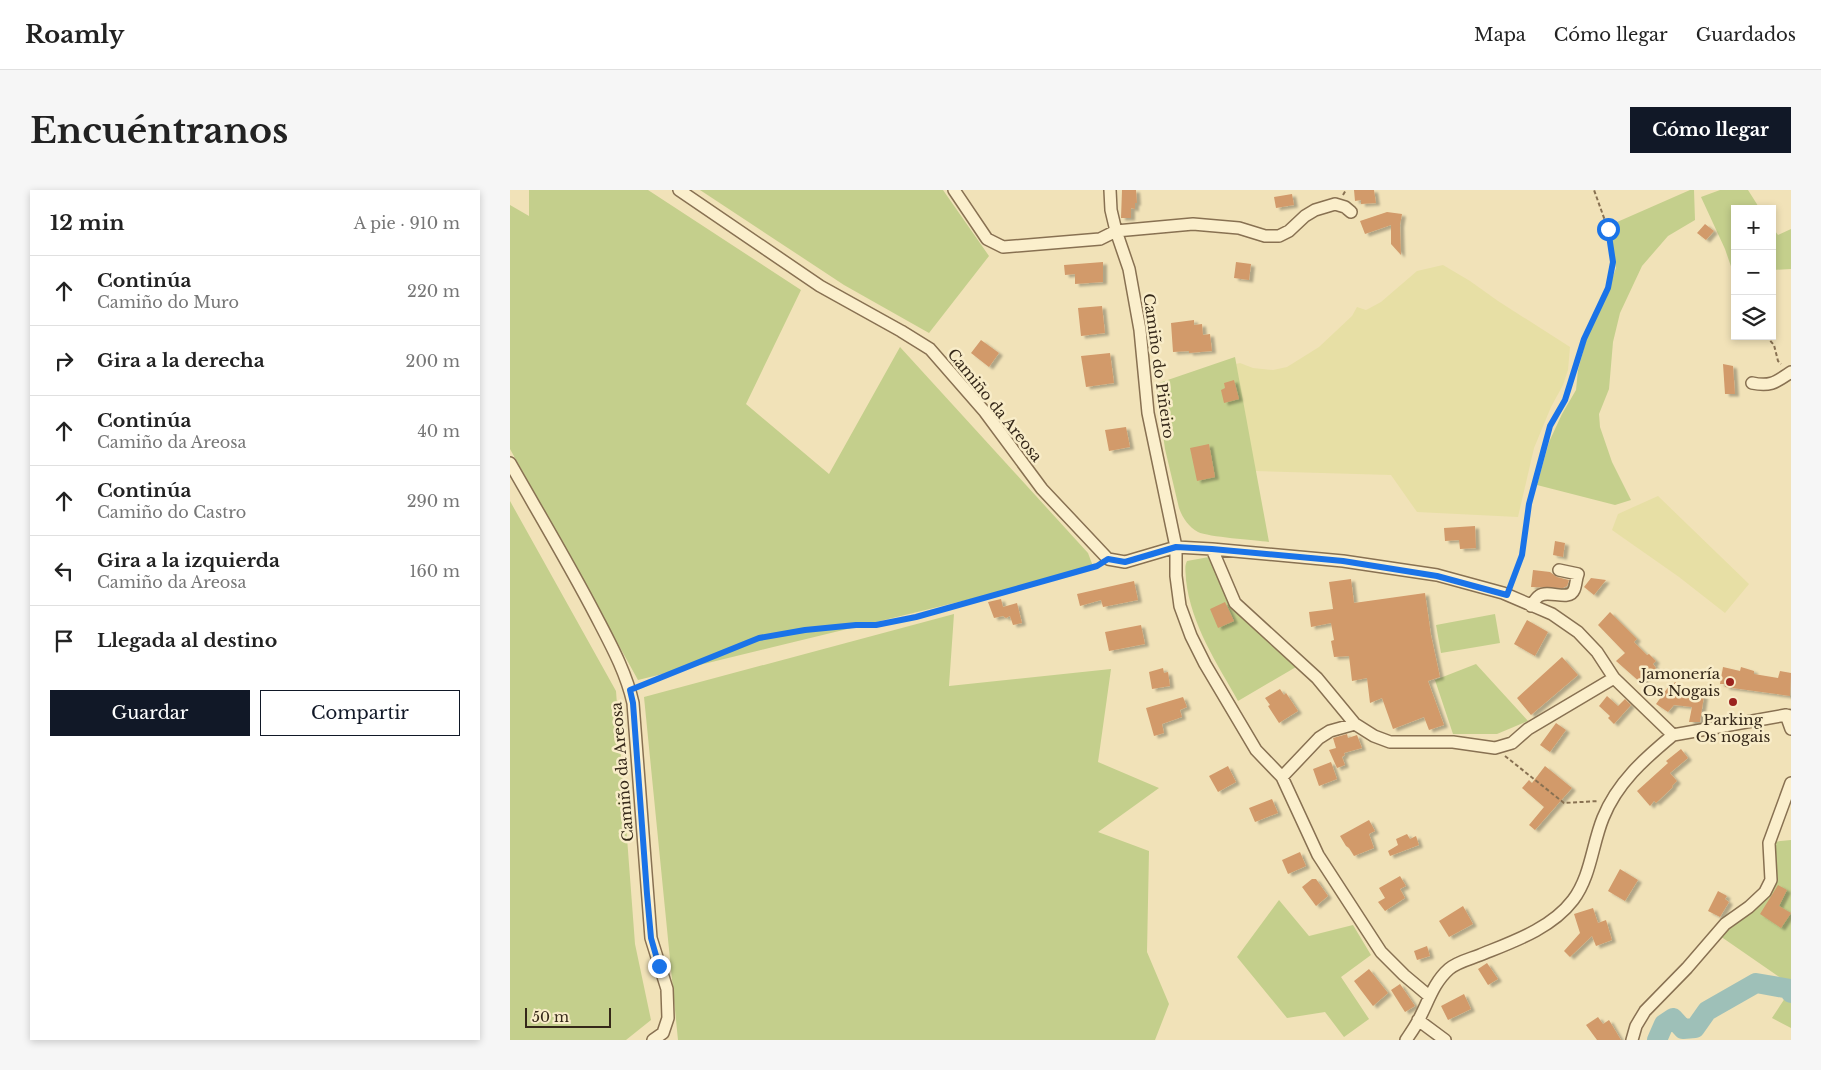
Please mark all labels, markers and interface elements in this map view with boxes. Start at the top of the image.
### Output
text: Roamly [25,20,124,49]
text: Mapa [1474,24,1526,46]
text: Cómo llegar [1554,24,1668,46]
text: Guardados [1696,24,1796,46]
button: Cómo llegar [1630,107,1791,153]
text: Encuéntranos [30,109,288,152]
map controls [1731,205,1776,340]
button: + [1731,205,1776,250]
text: 12 min [50,210,125,236]
text: A pie · 910 m [354,213,460,233]
route start [1597,218,1620,241]
button: − [1731,250,1776,295]
text: Continúa [97,269,191,292]
icon: ahead [50,277,78,305]
text: 220 m [407,281,460,301]
text: Camiño do Muro [97,292,239,312]
street label: Camiño do Piñeiro [1139,292,1179,440]
button: layers [1731,295,1776,340]
street label: Camiño da Areosa [944,345,1047,466]
icon: right [50,347,78,375]
text: Gira a la derecha [97,349,265,372]
text: 200 m [406,351,460,371]
text: Continúa [97,409,191,432]
icon: ahead [50,417,78,445]
text: 40 m [417,421,460,441]
text: Camiño da Areosa [97,432,246,452]
text: Continúa [97,479,191,502]
icon: ahead [50,487,78,515]
text: 290 m [407,491,460,511]
text: Camiño do Castro [97,502,246,522]
text: Gira a la izquierda [97,549,280,572]
icon: left [50,557,78,585]
text: 160 m [409,561,460,581]
text: Camiño da Areosa [97,572,246,592]
icon: arrive [50,627,78,655]
text: Llegada al destino [97,629,277,652]
place label: Jamonería Os Nogais [1639,664,1721,700]
marker: Jamonería Os Nogais [1724,676,1736,688]
button: Guardar [50,690,250,736]
button: Compartir [260,690,460,736]
marker: Parking Os nogais [1727,696,1739,708]
street label: Camiño da Areosa [606,701,638,843]
place label: Parking Os nogais [1696,710,1770,746]
route end [648,955,671,978]
scale bar [525,1005,611,1028]
text: 50 m [532,1008,569,1026]

